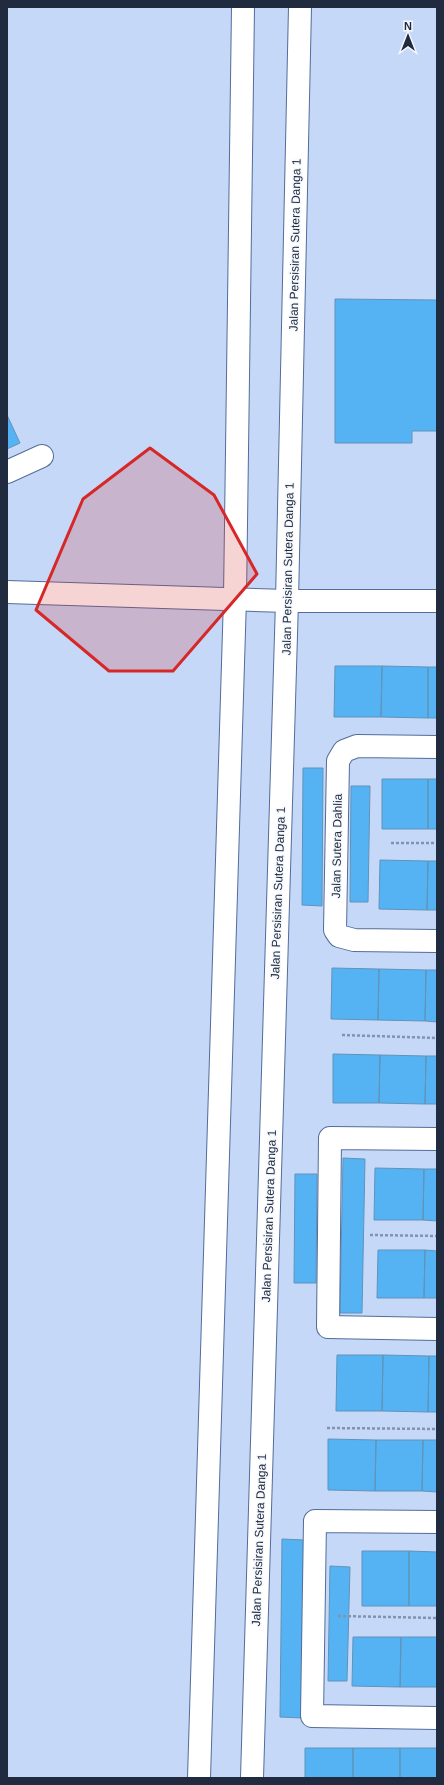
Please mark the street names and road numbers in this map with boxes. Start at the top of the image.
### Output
street label: Jalan Persisiran Sutera Danga 1 [286,158,304,331]
street label: Jalan Persisiran Sutera Danga 1 [279,482,297,655]
street label: Jalan Sutera Dahlia [329,793,345,898]
street label: Jalan Persisiran Sutera Danga 1 [268,806,288,980]
street label: Jalan Persisiran Sutera Danga 1 [259,1129,279,1303]
street label: Jalan Persisiran Sutera Danga 1 [249,1453,269,1627]

